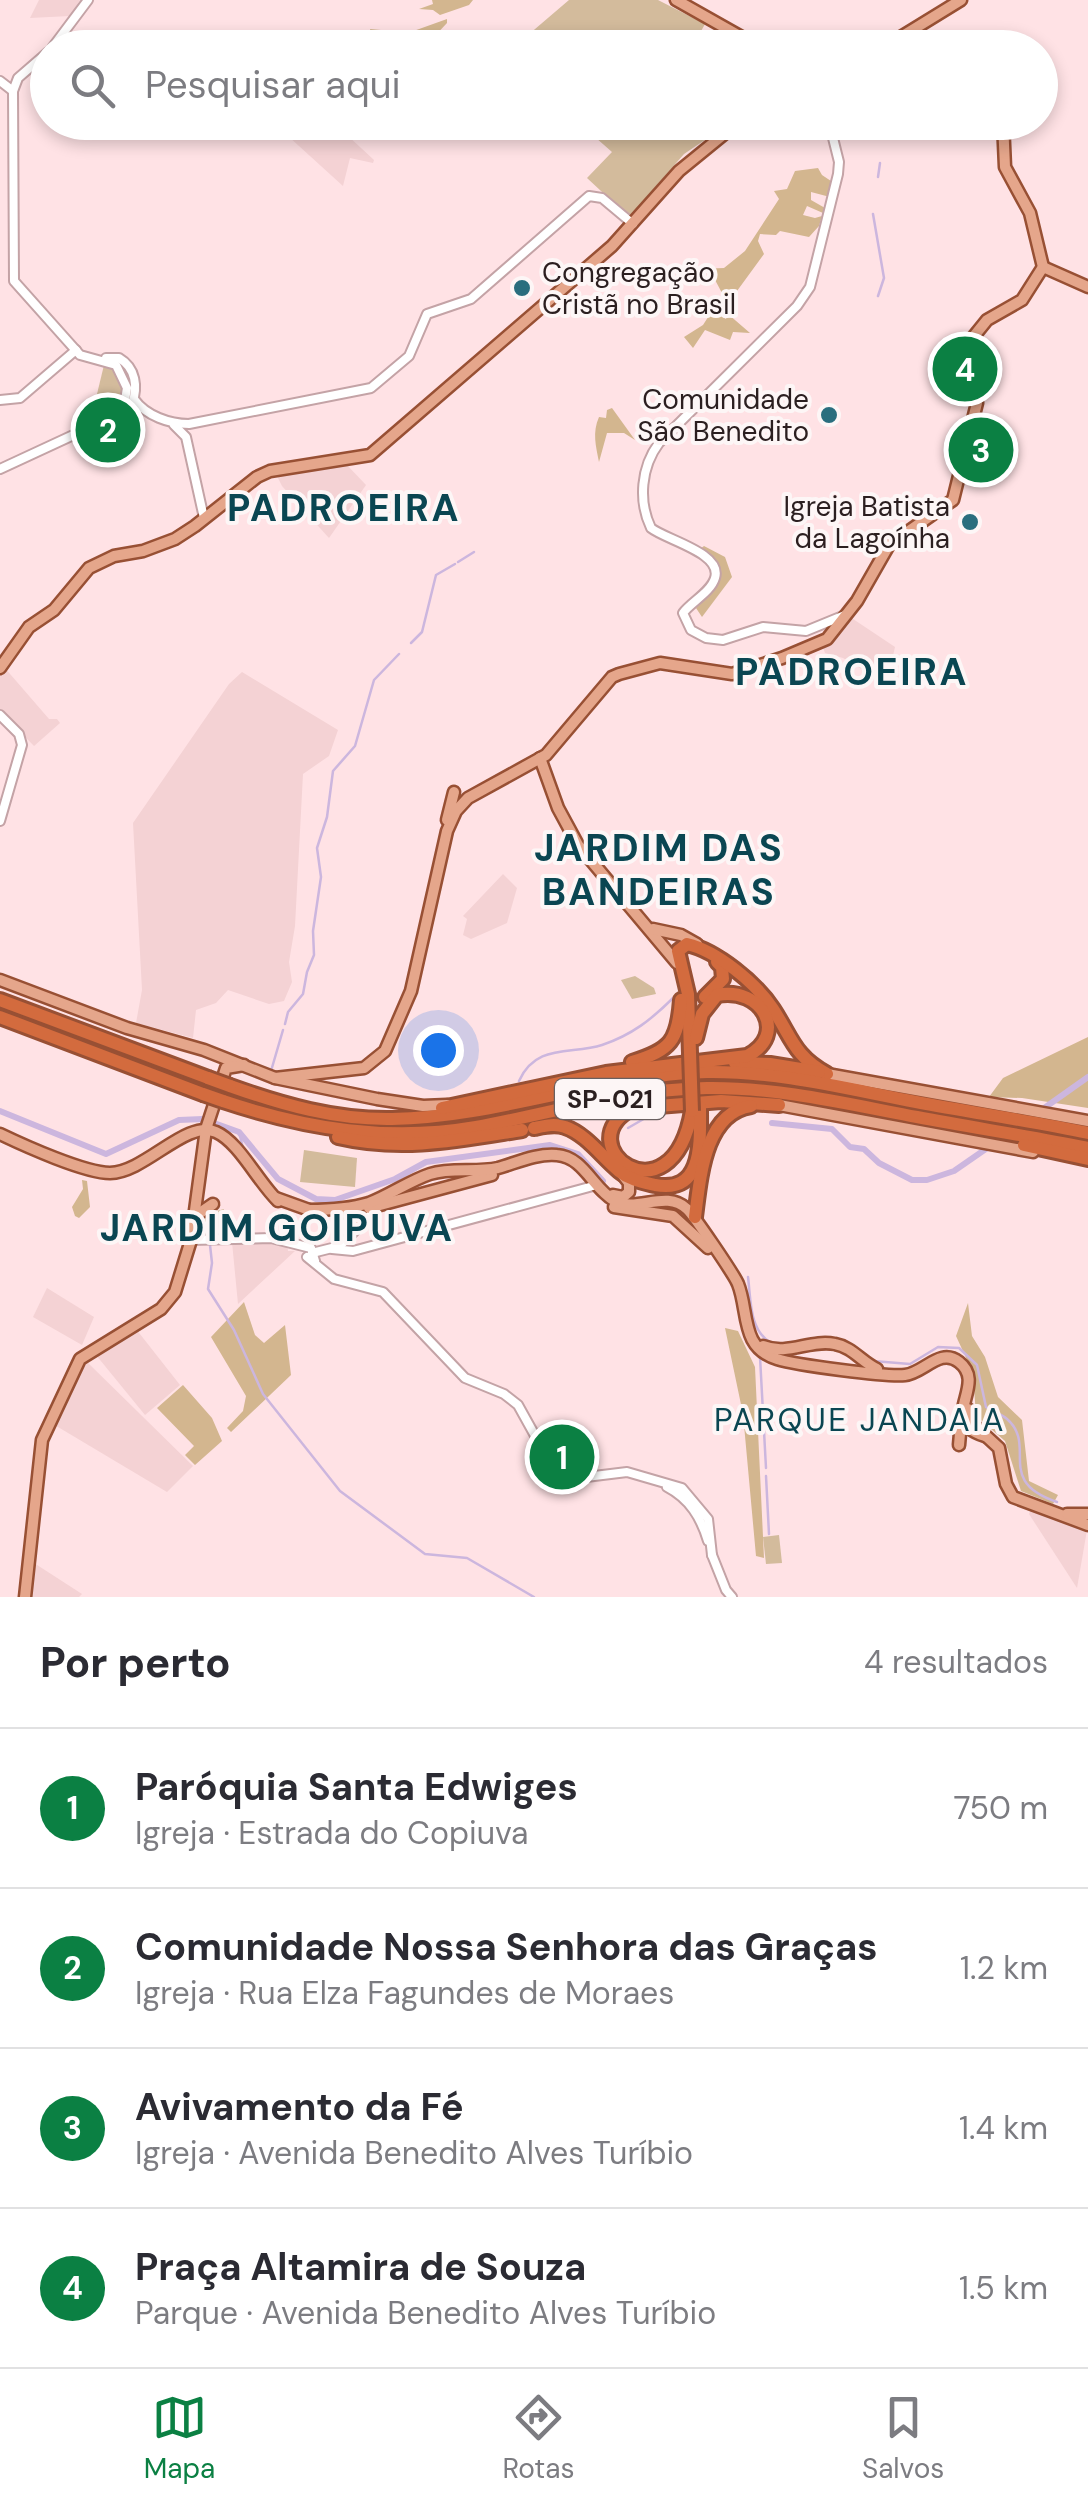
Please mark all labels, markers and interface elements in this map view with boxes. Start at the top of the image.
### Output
search box [30,30,1058,140]
icon: search [65,58,120,113]
text: Pesquisar aqui [145,60,401,110]
place label: Congregação Cristã no Brasil [542,254,736,323]
marker: Congregação Cristã no Brasil [511,277,533,299]
pin: 4 [932,332,998,406]
place label: Comunidade São Benedito [637,381,809,450]
pin: 2 [76,392,140,468]
marker: Comunidade São Benedito [818,404,840,426]
pin: 3 [948,412,1014,488]
district label: PADROEIRA [227,483,461,533]
place label: Igreja Batista da Lagoínha [784,488,950,557]
marker: Igreja Batista da Lagoínha [959,511,981,533]
district label: PADROEIRA [735,647,969,697]
district label: JARDIM DAS BANDEIRAS [534,823,784,917]
your location [413,1025,464,1076]
road number: SP-021 [555,1079,665,1119]
district label: JARDIM GOIPUVA [100,1203,454,1253]
district label: PARQUE JANDAIA [714,1399,1006,1441]
pin: 1 [530,1420,594,1494]
text: Por perto [40,1635,231,1690]
text: 4 resultados [864,1641,1048,1683]
text: Paróquia Santa Edwiges [135,1762,578,1812]
text: 1 [67,1787,78,1829]
text: 750 m [953,1787,1048,1829]
text: Igreja · Estrada do Copiuva [135,1812,529,1854]
text: Comunidade Nossa Senhora das Graças [135,1922,878,1972]
text: 2 [63,1947,82,1989]
text: 1.2 km [960,1947,1048,1989]
text: Igreja · Rua Elza Fagundes de Moraes [135,1972,674,2014]
text: Avivamento da Fé [135,2082,464,2132]
text: 3 [63,2107,82,2149]
text: 1.4 km [959,2107,1048,2149]
text: Igreja · Avenida Benedito Alves Turíbio [135,2132,693,2174]
text: Praça Altamira de Souza [135,2242,586,2292]
text: 4 [62,2267,83,2309]
text: 1.5 km [959,2267,1048,2309]
text: Parque · Avenida Benedito Alves Turíbio [135,2292,716,2334]
tab: Mapa [144,2390,215,2487]
tab: Rotas [502,2390,575,2487]
tab: Salvos [862,2390,944,2487]

